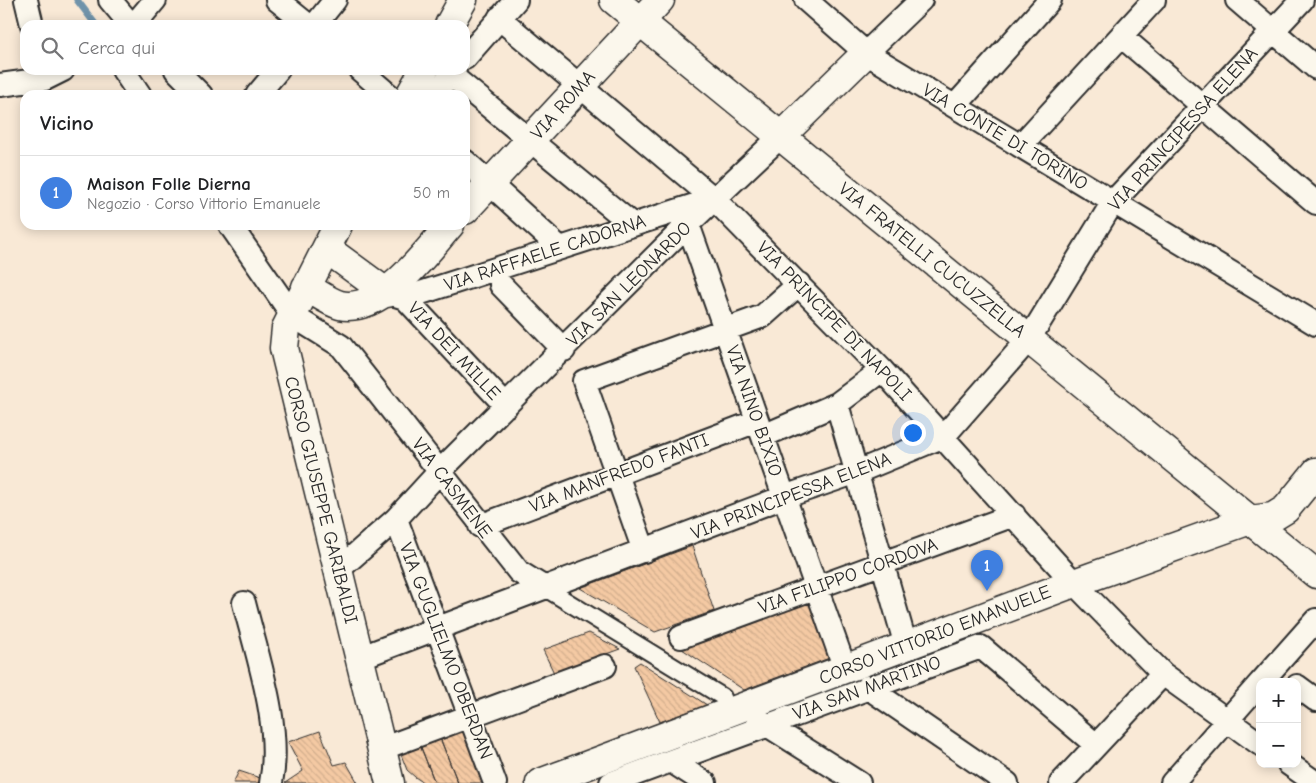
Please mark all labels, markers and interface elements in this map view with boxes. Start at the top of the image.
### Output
search box [20,20,470,75]
icon: search [38,34,66,62]
text: Cerca qui [78,37,155,59]
street label: VIA PRINCIPESSA ELENA [1104,43,1262,215]
street label: VIA ROMA [526,66,600,144]
street label: VIA CONTE DI TORINO [918,79,1092,195]
text: Vicino [40,111,94,135]
text: Maison Folle Dierna [87,173,251,195]
street label: VIA FRATELLI CUCUZZELLA [834,178,1030,342]
text: 1 [53,184,59,202]
text: 50 m [413,184,450,202]
text: Negozio · Corso Vittorio Emanuele [87,195,320,213]
street label: VIA RAFFAELE CADORNA [441,210,649,296]
street label: VIA SAN LEONARDO [562,217,696,351]
street label: VIA PRINCIPE DI NAPOLI [752,237,916,405]
street label: VIA DEI MILLE [403,297,505,405]
street label: VIA NINO BIXIO [721,342,787,480]
street label: CORSO GIUSEPPE GARIBALDI [280,374,362,626]
your location [900,420,926,446]
street label: VIA MANFREDO FANTI [526,429,712,517]
street label: VIA CASMENE [407,434,497,542]
street label: VIA PRINCIPESSA ELENA [688,448,894,544]
street label: VIA FILIPPO CORDOVA [755,533,941,619]
street label: VIA GUGLIELMO OBERDAN [395,540,497,762]
pin: 1 [971,550,1003,591]
street label: CORSO VITTORIO EMANUELE [816,581,1054,689]
street label: VIA SAN MARTINO [790,651,944,725]
map controls [1256,678,1301,768]
button: + [1256,678,1301,723]
button: − [1256,723,1301,768]

